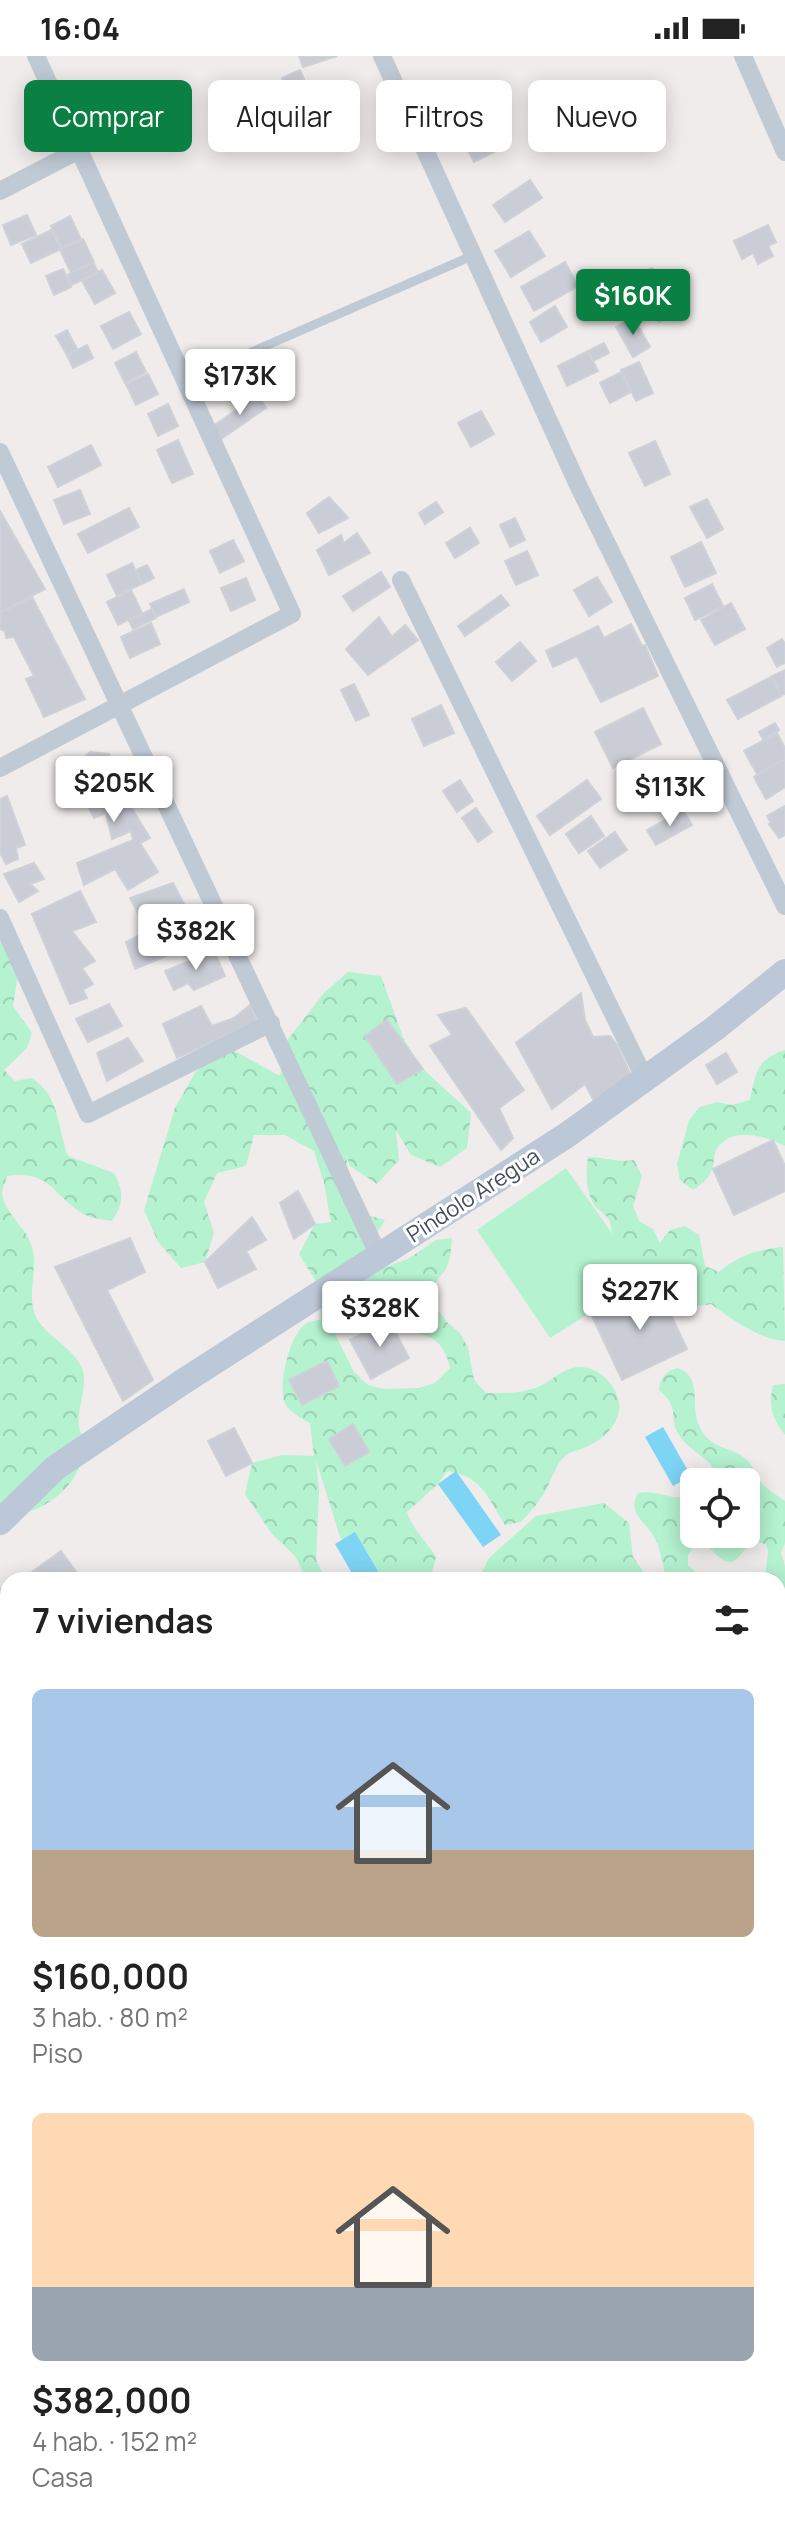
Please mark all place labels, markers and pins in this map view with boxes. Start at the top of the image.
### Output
pin: $160K [577,269,689,337]
pin: $173K [184,349,296,417]
pin: $205K [58,756,170,824]
pin: $113K [614,760,726,828]
pin: $382K [140,904,252,972]
pin: $227K [584,1264,696,1332]
pin: $328K [324,1281,436,1349]

